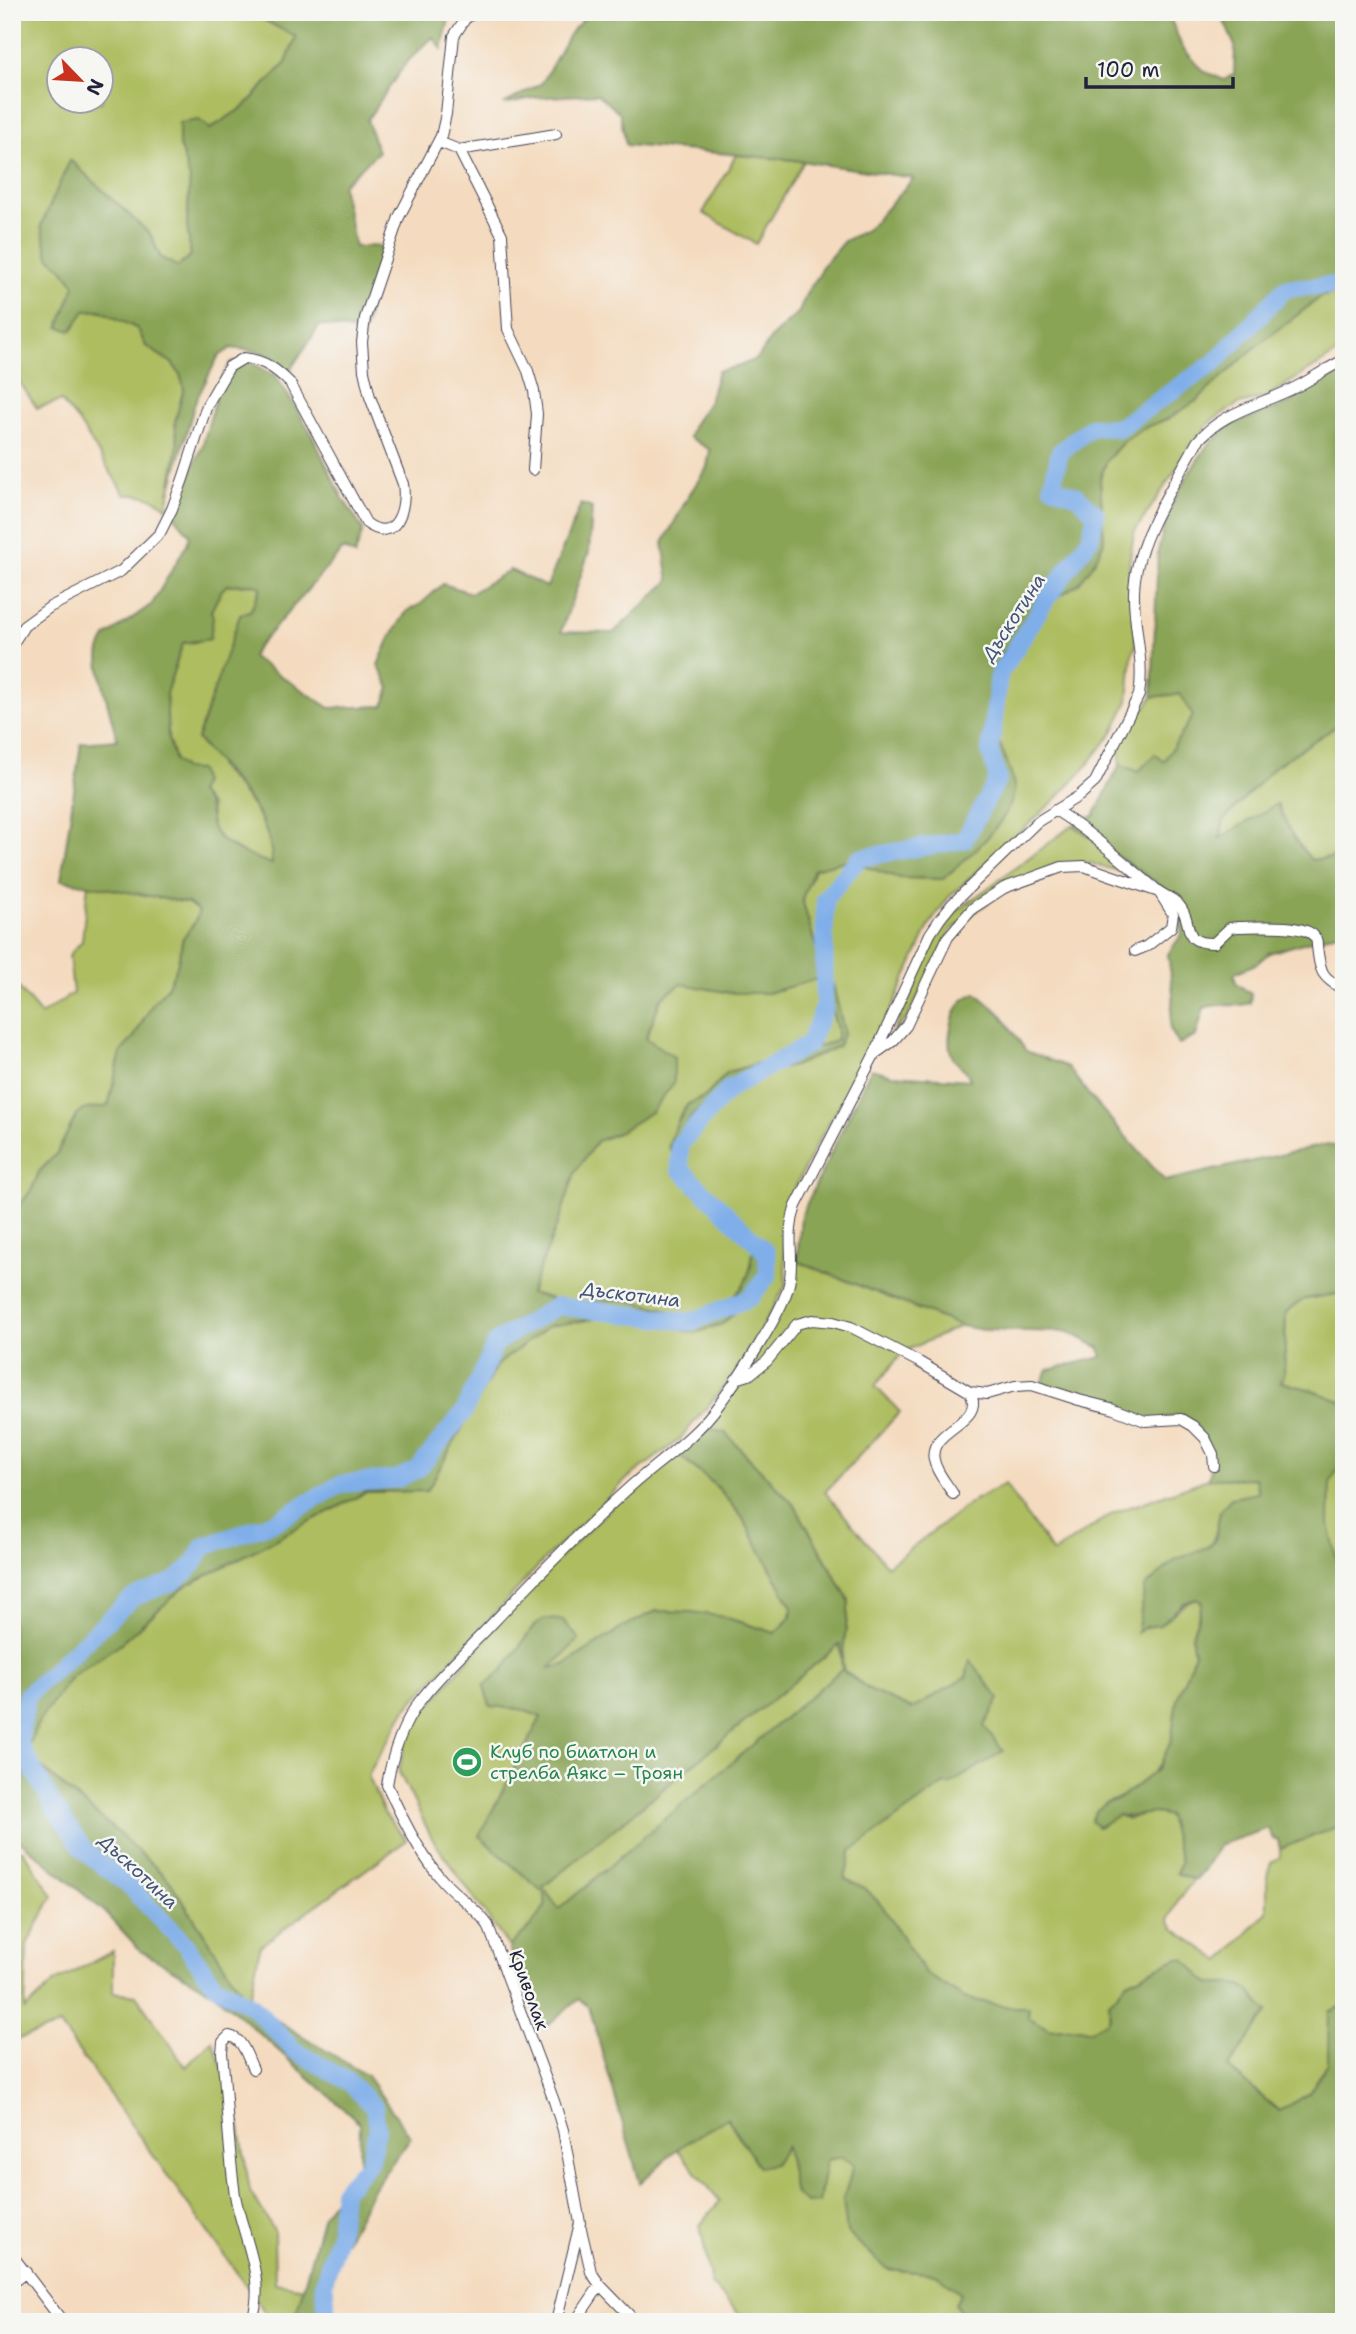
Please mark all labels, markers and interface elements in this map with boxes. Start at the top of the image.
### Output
north arrow [46,46,116,116]
scale bar [1086,46,1234,90]
text: 100 m [1097,56,1160,84]
text: N [80,75,109,99]
water label: Дъскотина [975,569,1051,667]
water label: Дъскотина [579,1276,682,1313]
place label: Клуб по биатлон и стрелба Аякс – Троян [490,1740,683,1785]
sports icon: Клуб по биатлон и стрелба Аякс – Троян [450,1745,484,1779]
water label: Дъскотина [93,1828,184,1914]
street label: Криволак [503,1946,555,2034]

